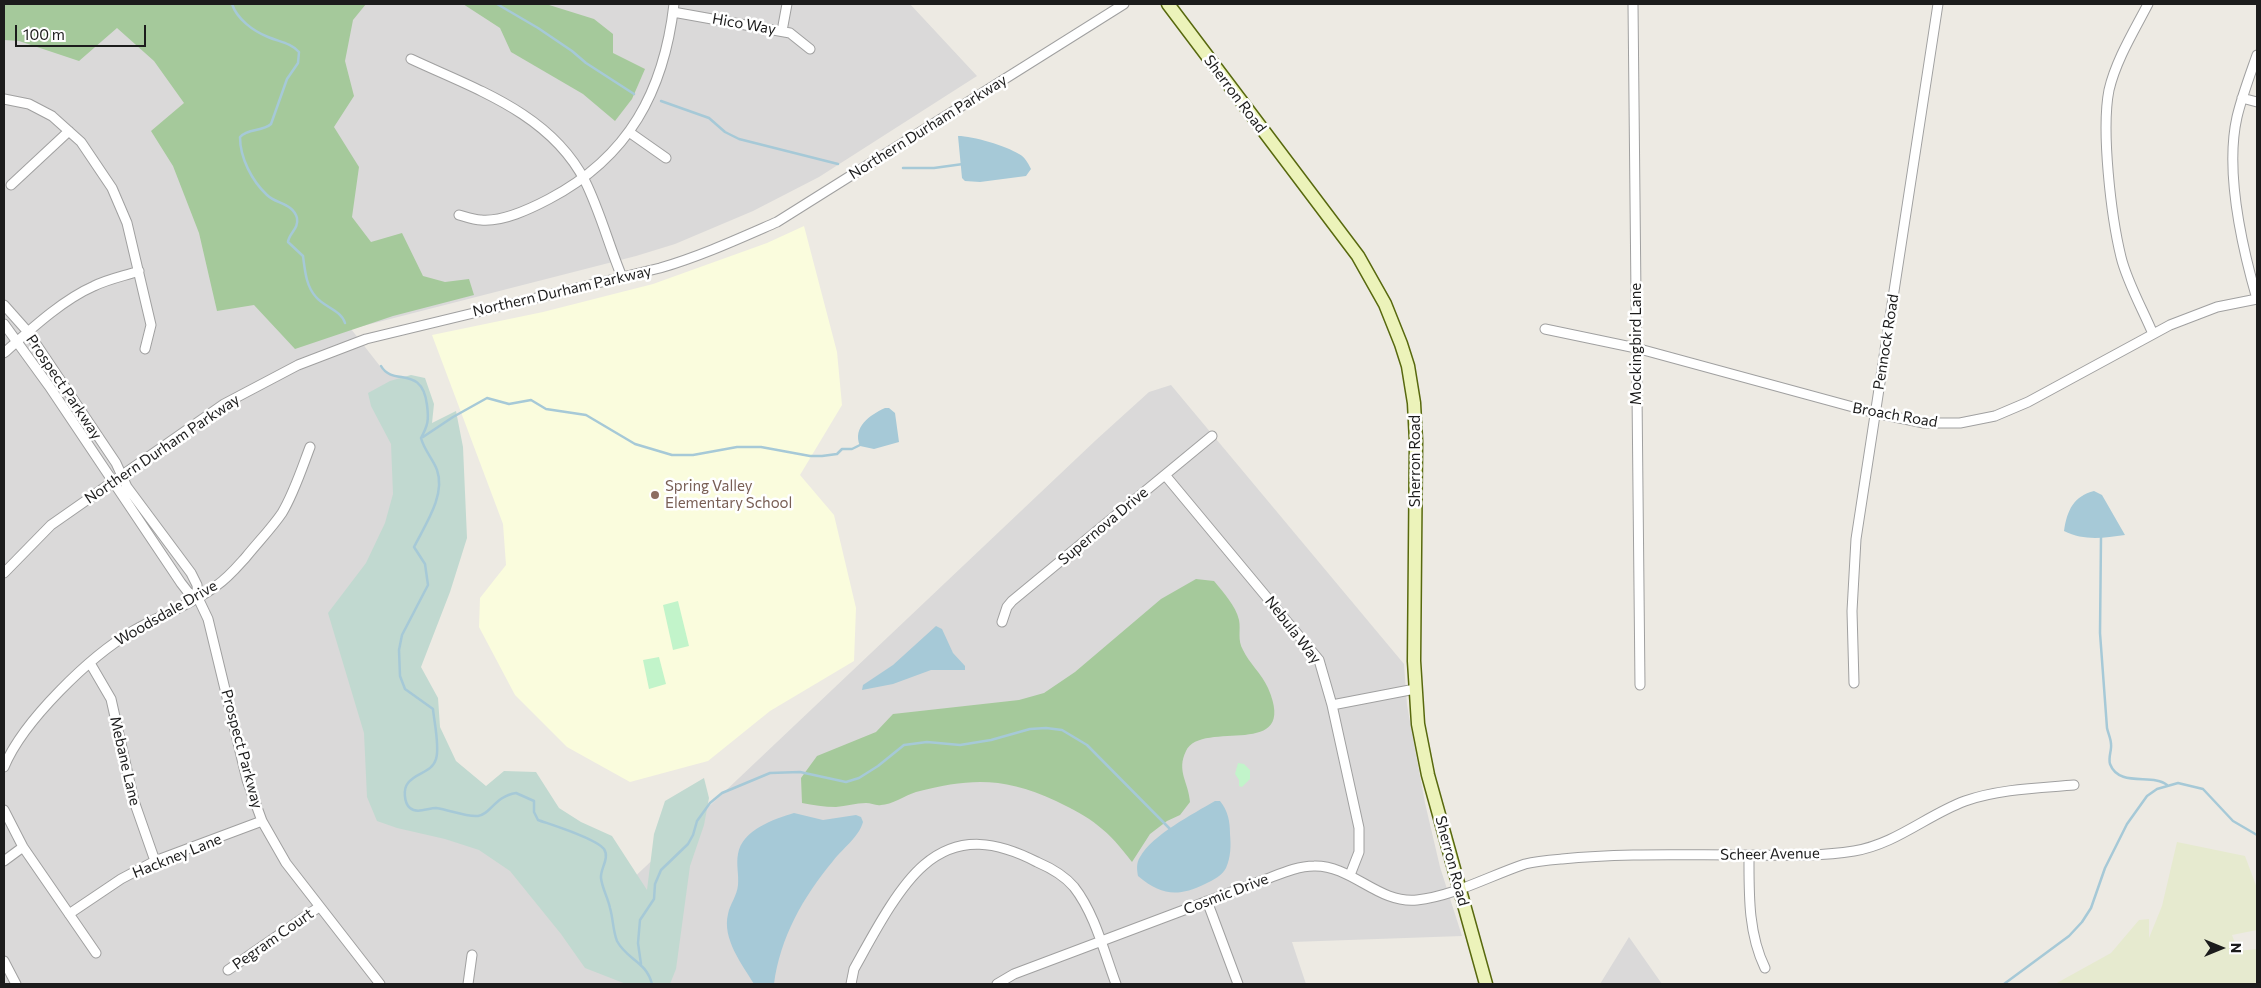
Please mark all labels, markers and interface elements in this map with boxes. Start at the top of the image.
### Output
street label: Hico Way [711,10,777,38]
scale bar [18,15,149,47]
text: 100 m [23,25,65,43]
street label: Sherron Road [1200,52,1270,136]
street label: Northern Durham Parkway [846,71,1010,183]
street label: Northern Durham Parkway [471,262,653,320]
street label: Mockingbird Lane [1627,283,1645,405]
street label: Pennock Road [1870,293,1902,391]
street label: Prospect Parkway [22,331,106,443]
street label: Northern Durham Parkway [81,390,243,508]
street label: Broach Road [1851,399,1939,431]
street label: Sherron Road [1406,415,1424,507]
place label: Spring Valley Elementary School [665,477,792,512]
street label: Supernova Drive [1054,483,1152,569]
marker: Spring Valley Elementary School [649,489,661,501]
street label: Woodsdale Drive [112,576,220,650]
street label: Nebula Way [1261,593,1325,667]
street label: Prospect Parkway [217,687,267,811]
street label: Mebane Lane [106,715,144,807]
street label: Sherron Road [1431,814,1473,908]
street label: Hackney Lane [130,830,224,882]
street label: Scheer Avenue [1720,844,1820,864]
street label: Cosmic Drive [1181,870,1271,918]
street label: Pegram Court [229,904,317,974]
north arrow [2196,923,2246,973]
text: N [2228,943,2245,953]

